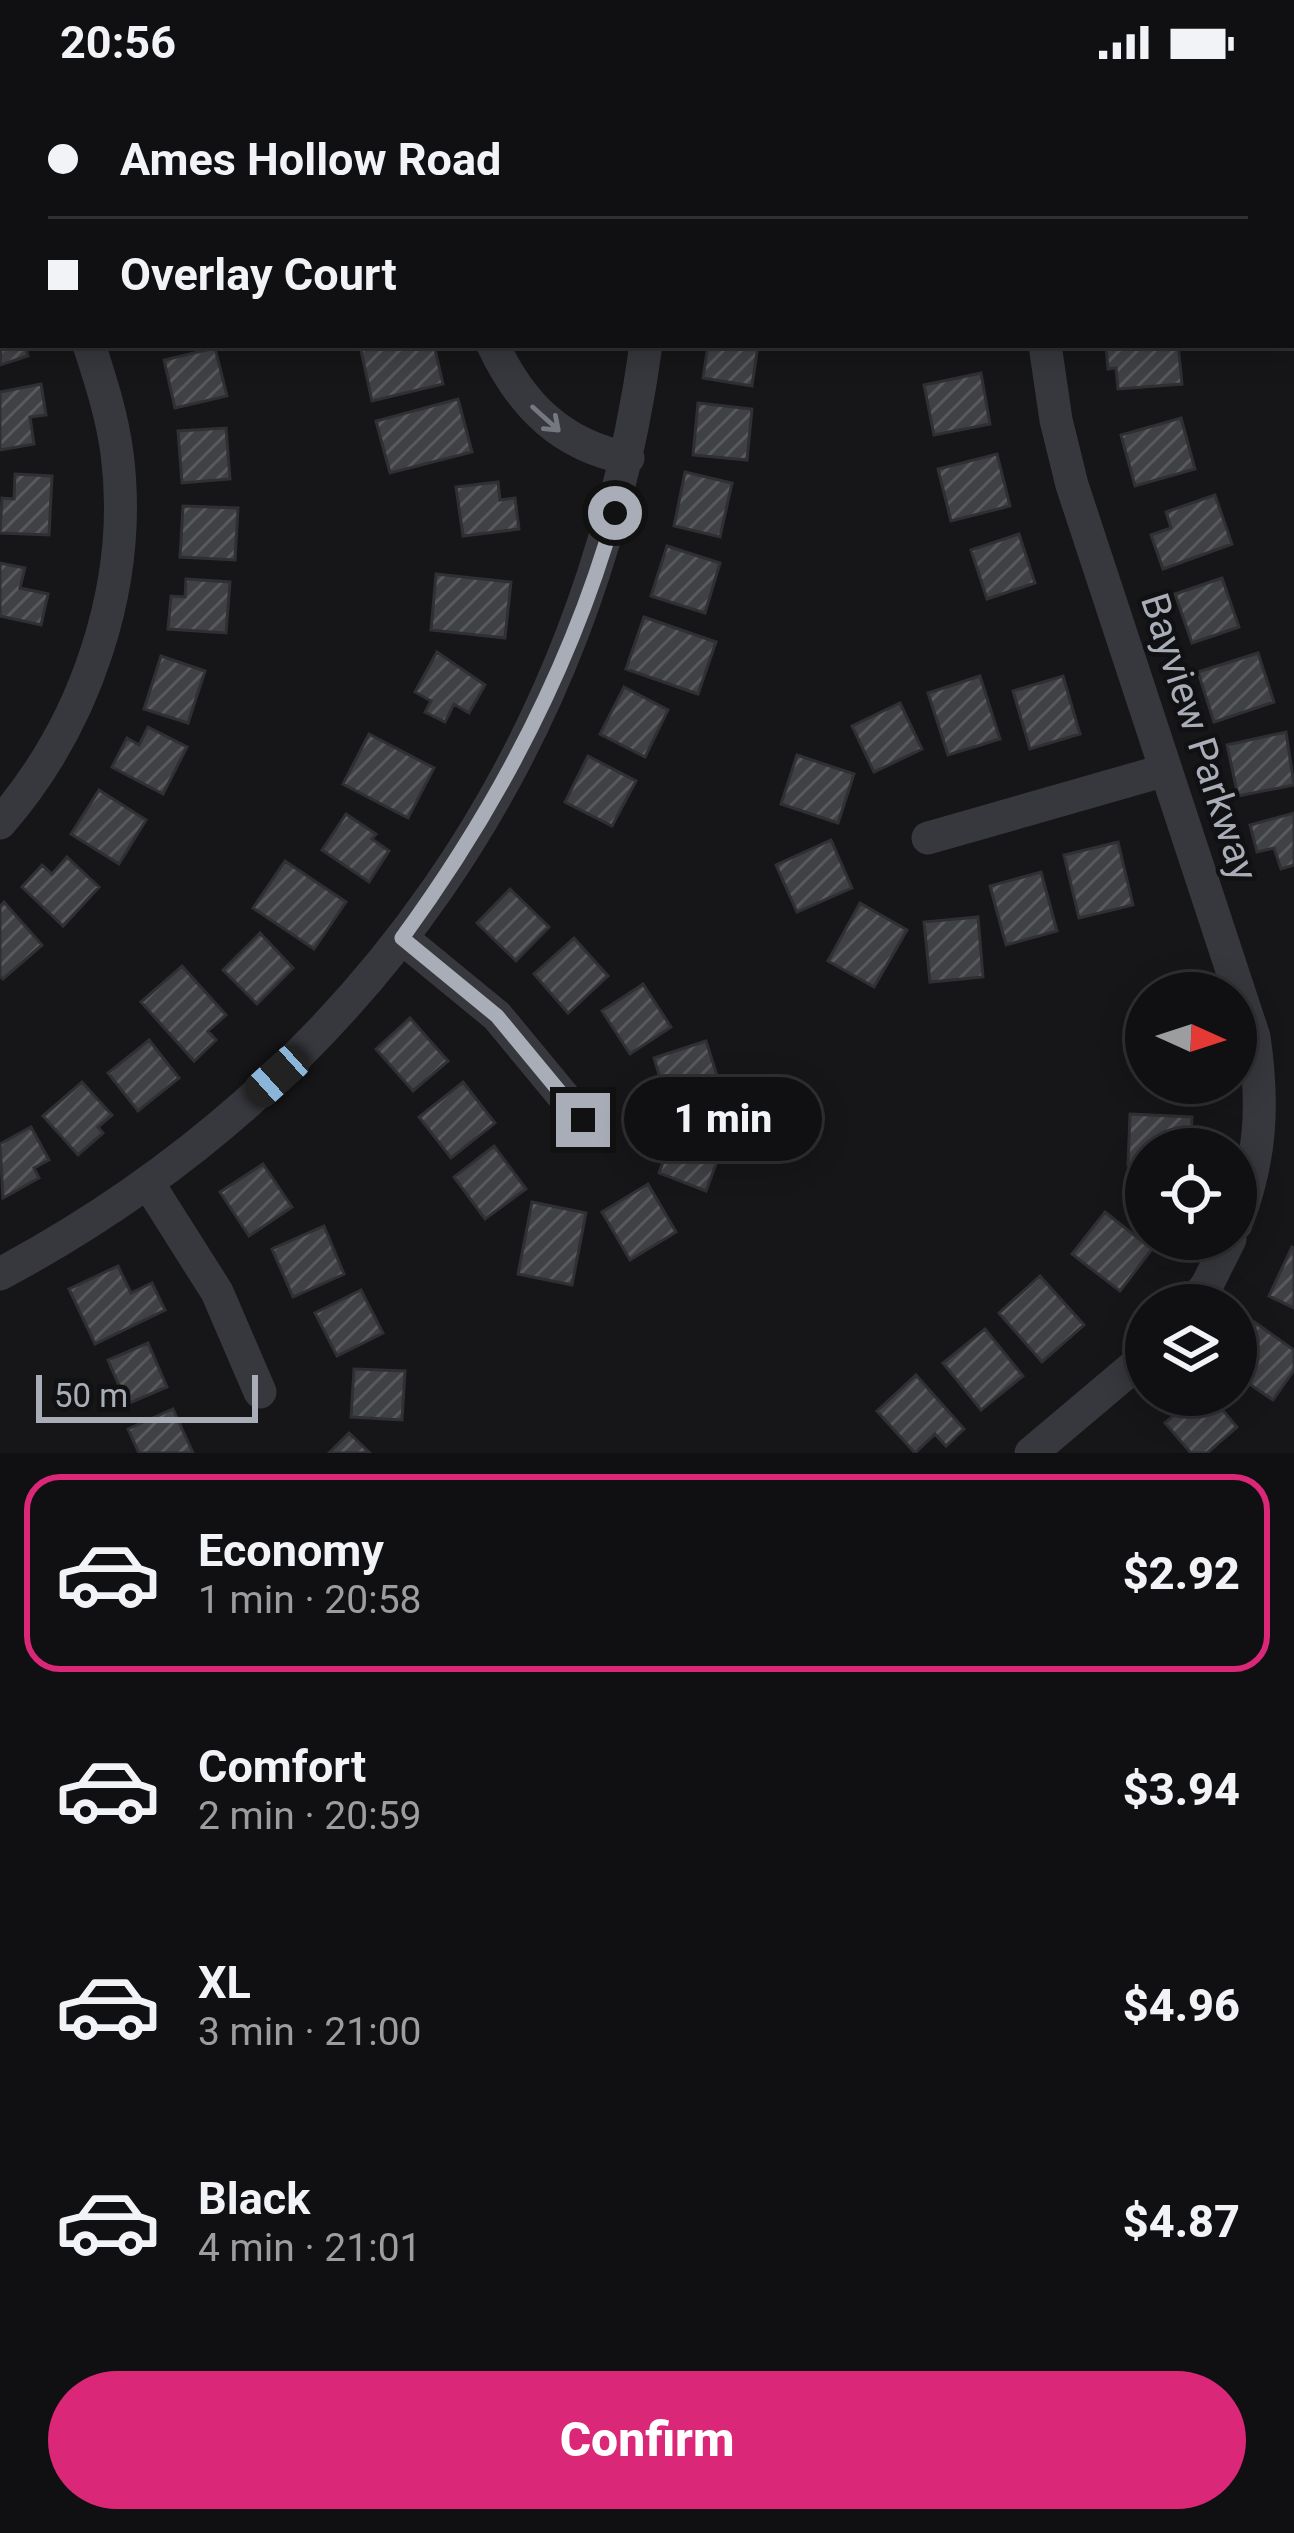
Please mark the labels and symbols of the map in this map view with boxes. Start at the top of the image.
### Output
one-way arrow [531,405,561,432]
route start [588,486,642,540]
street label: Bayview Parkway [1131,588,1267,886]
north arrow [1125,972,1257,1104]
car [238,1039,316,1113]
callout: 1 min [625,1078,823,1162]
route end [556,1093,610,1147]
scale bar [36,1369,258,1422]

